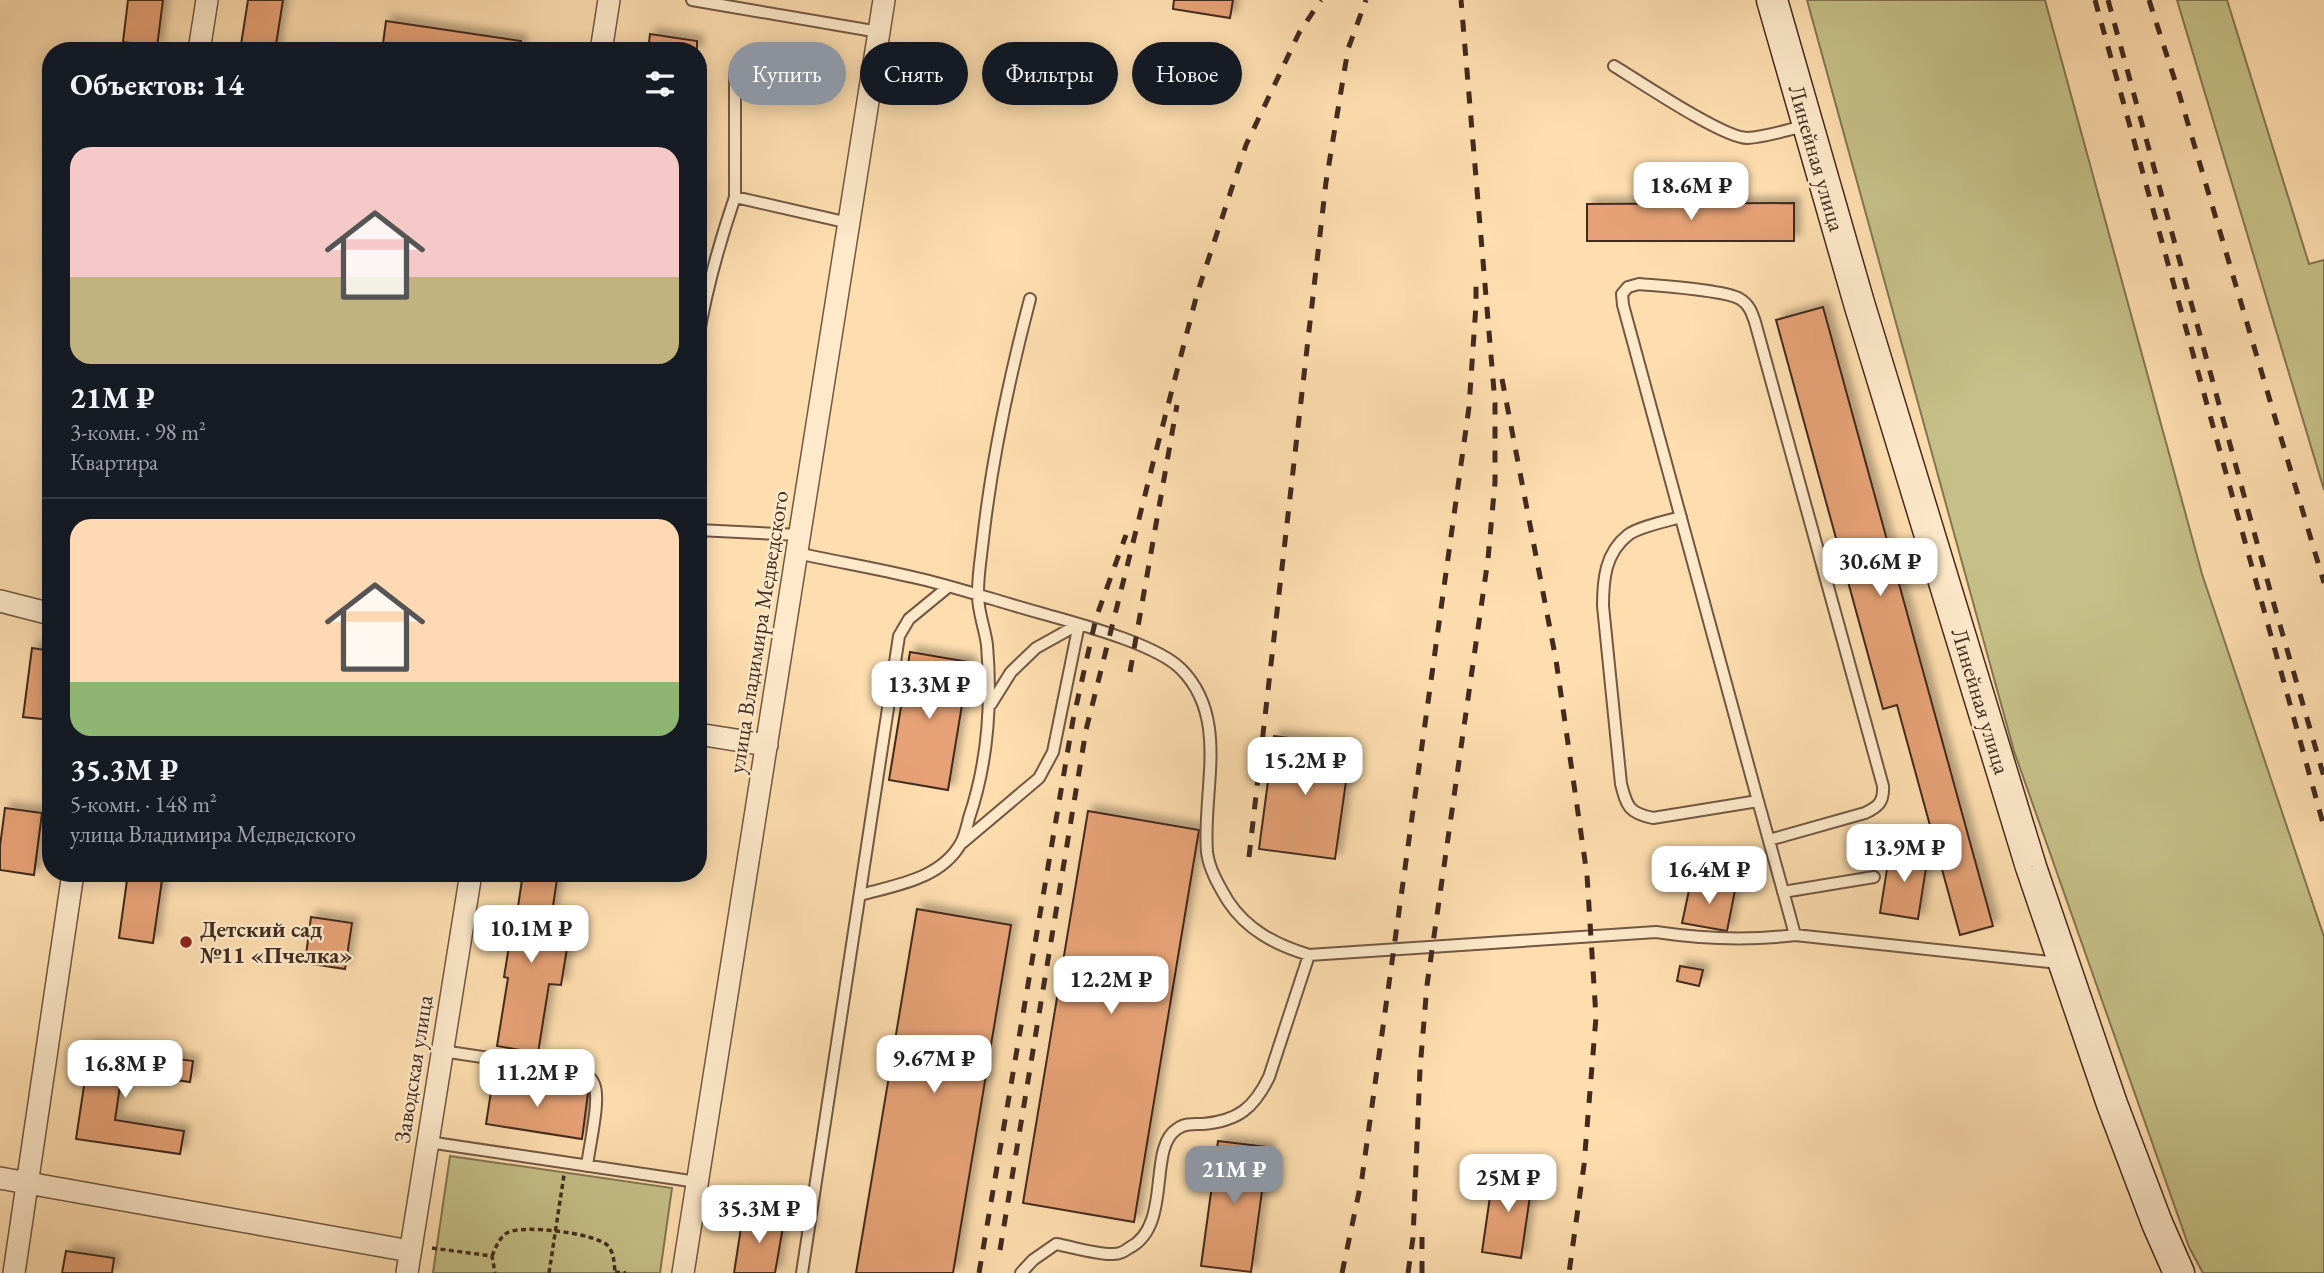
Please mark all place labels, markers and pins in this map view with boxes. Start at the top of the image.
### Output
pin: 18.6M ₽ [1626,162,1756,222]
pin: 30.6M ₽ [1815,538,1945,598]
pin: 13.3M ₽ [864,662,994,721]
pin: 15.2M ₽ [1240,738,1370,797]
pin: 13.9M ₽ [1839,824,1969,884]
pin: 16.4M ₽ [1644,846,1774,906]
pin: 10.1M ₽ [466,906,596,965]
place label: Детский сад №11 «Пчелка» [200,914,353,970]
marker: Детский сад №11 «Пчелка» [178,934,194,950]
pin: 12.2M ₽ [1046,956,1176,1016]
pin: 9.67M ₽ [869,1036,999,1095]
pin: 16.8M ₽ [60,1040,190,1100]
pin: 11.2M ₽ [472,1050,602,1109]
pin: 21M ₽ [1185,1146,1283,1206]
pin: 25M ₽ [1459,1154,1557,1214]
pin: 35.3M ₽ [694,1186,824,1245]

